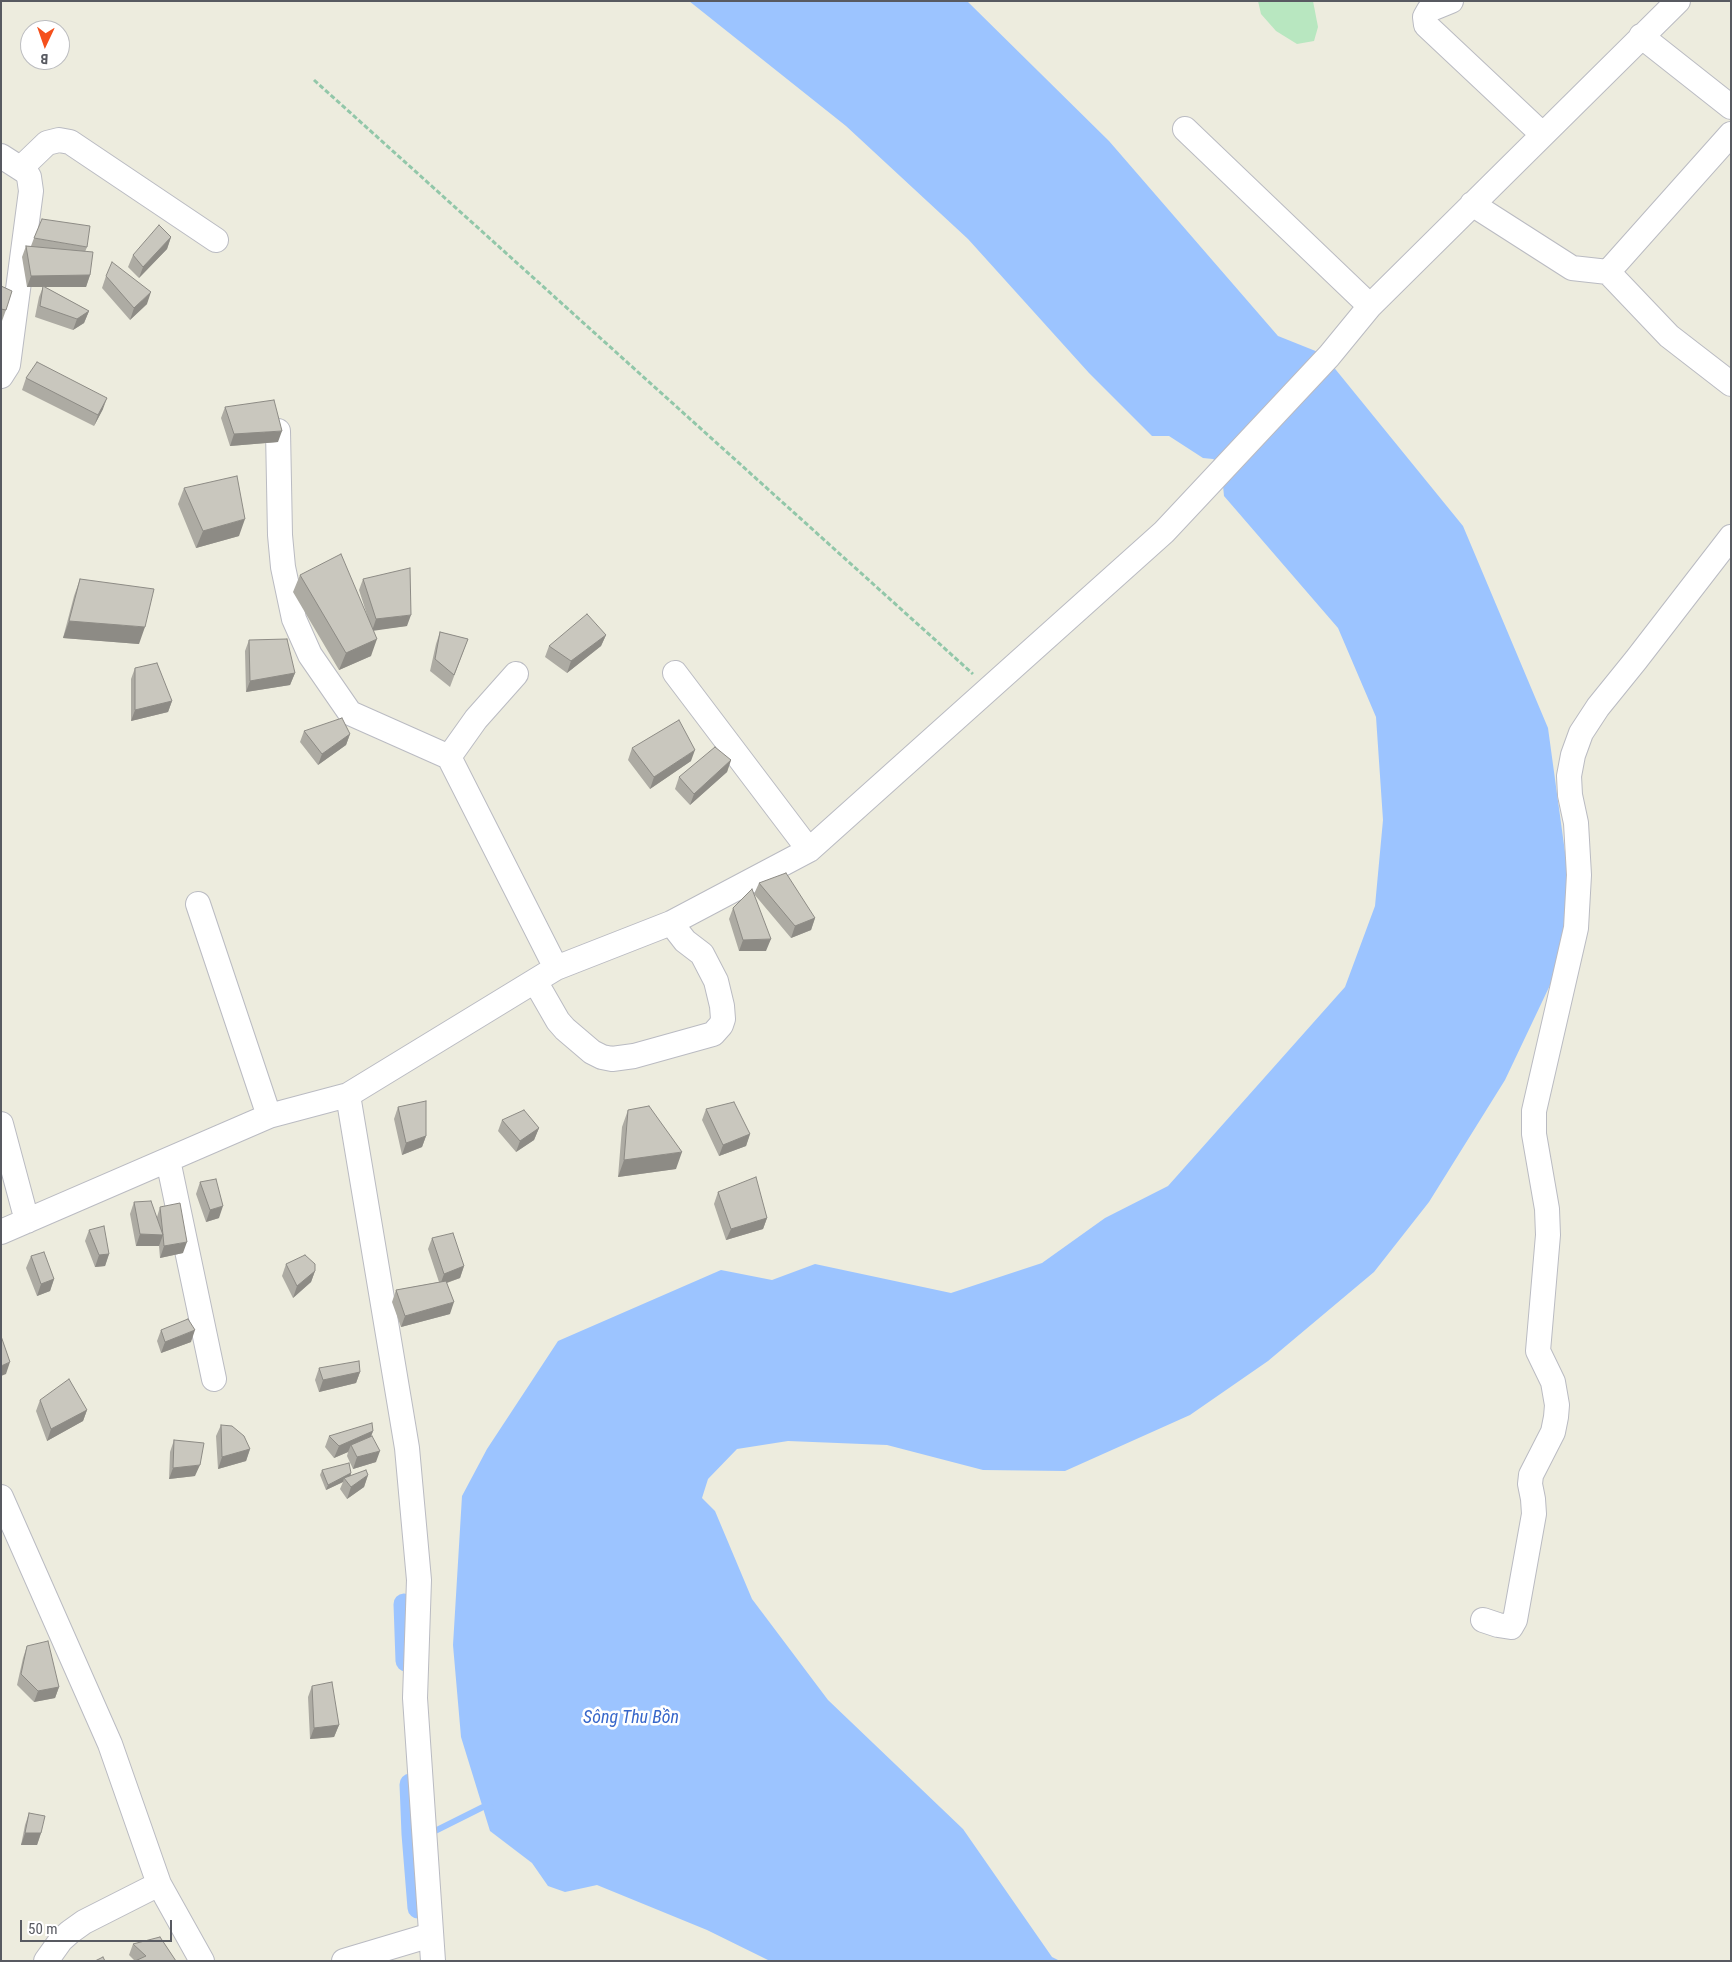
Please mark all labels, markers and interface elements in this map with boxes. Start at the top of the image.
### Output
north arrow [20,20,70,70]
text: B [40,51,49,67]
water label: Sông Thu Bồn [583,1707,679,1729]
scale bar [22,1910,175,1942]
text: 50 m [28,1920,58,1938]

